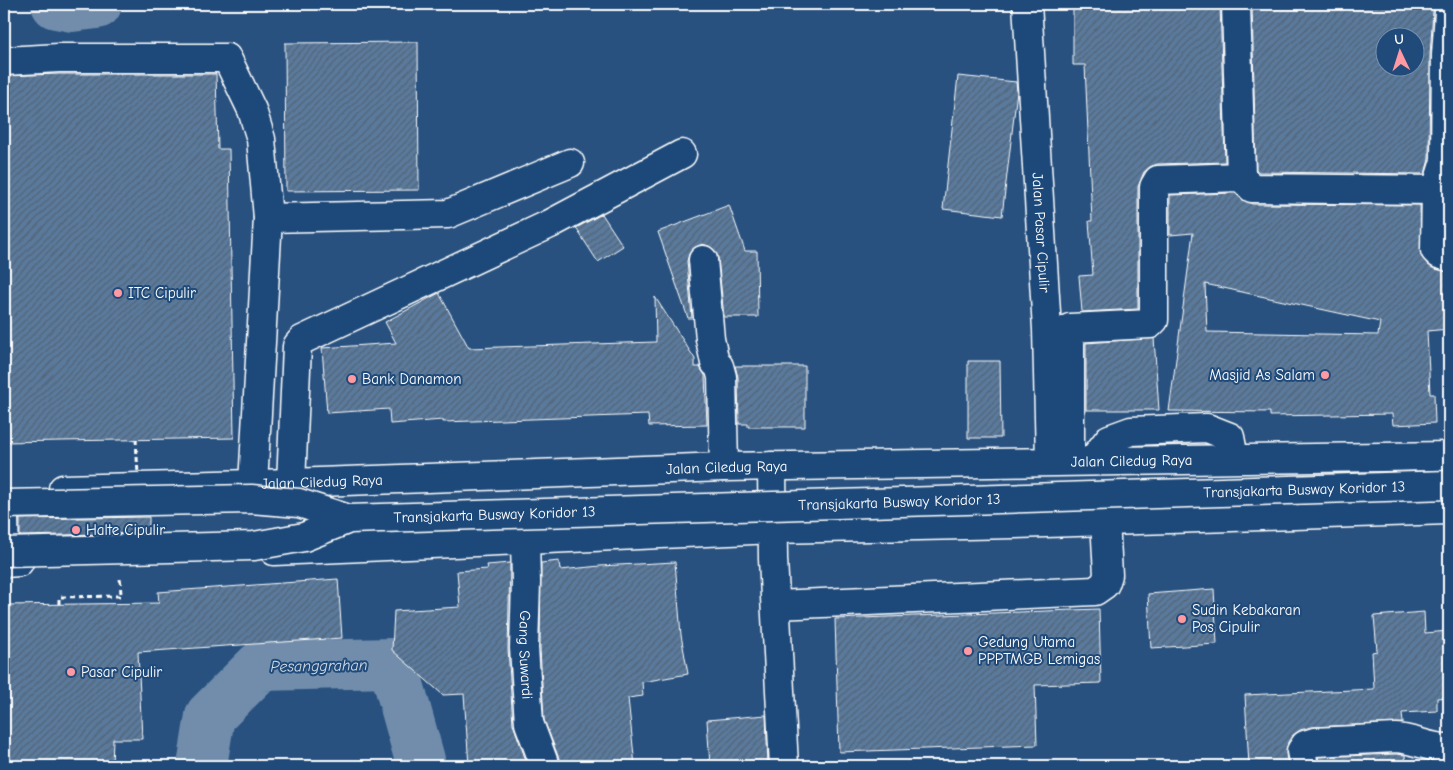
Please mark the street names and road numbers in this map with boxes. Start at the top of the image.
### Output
street label: Jalan Pasar Cipulir [1028,172,1054,293]
street label: Jalan Ciledug Raya [1071,451,1193,471]
street label: Jalan Ciledug Raya [665,457,788,478]
street label: Jalan Ciledug Raya [261,471,383,493]
street label: Transjakarta Busway Koridor 13 [1203,477,1405,502]
street label: Transjakarta Busway Koridor 13 [798,490,1001,514]
street label: Transjakarta Busway Koridor 13 [393,502,596,527]
street label: Gang Suwardi [515,610,536,700]

